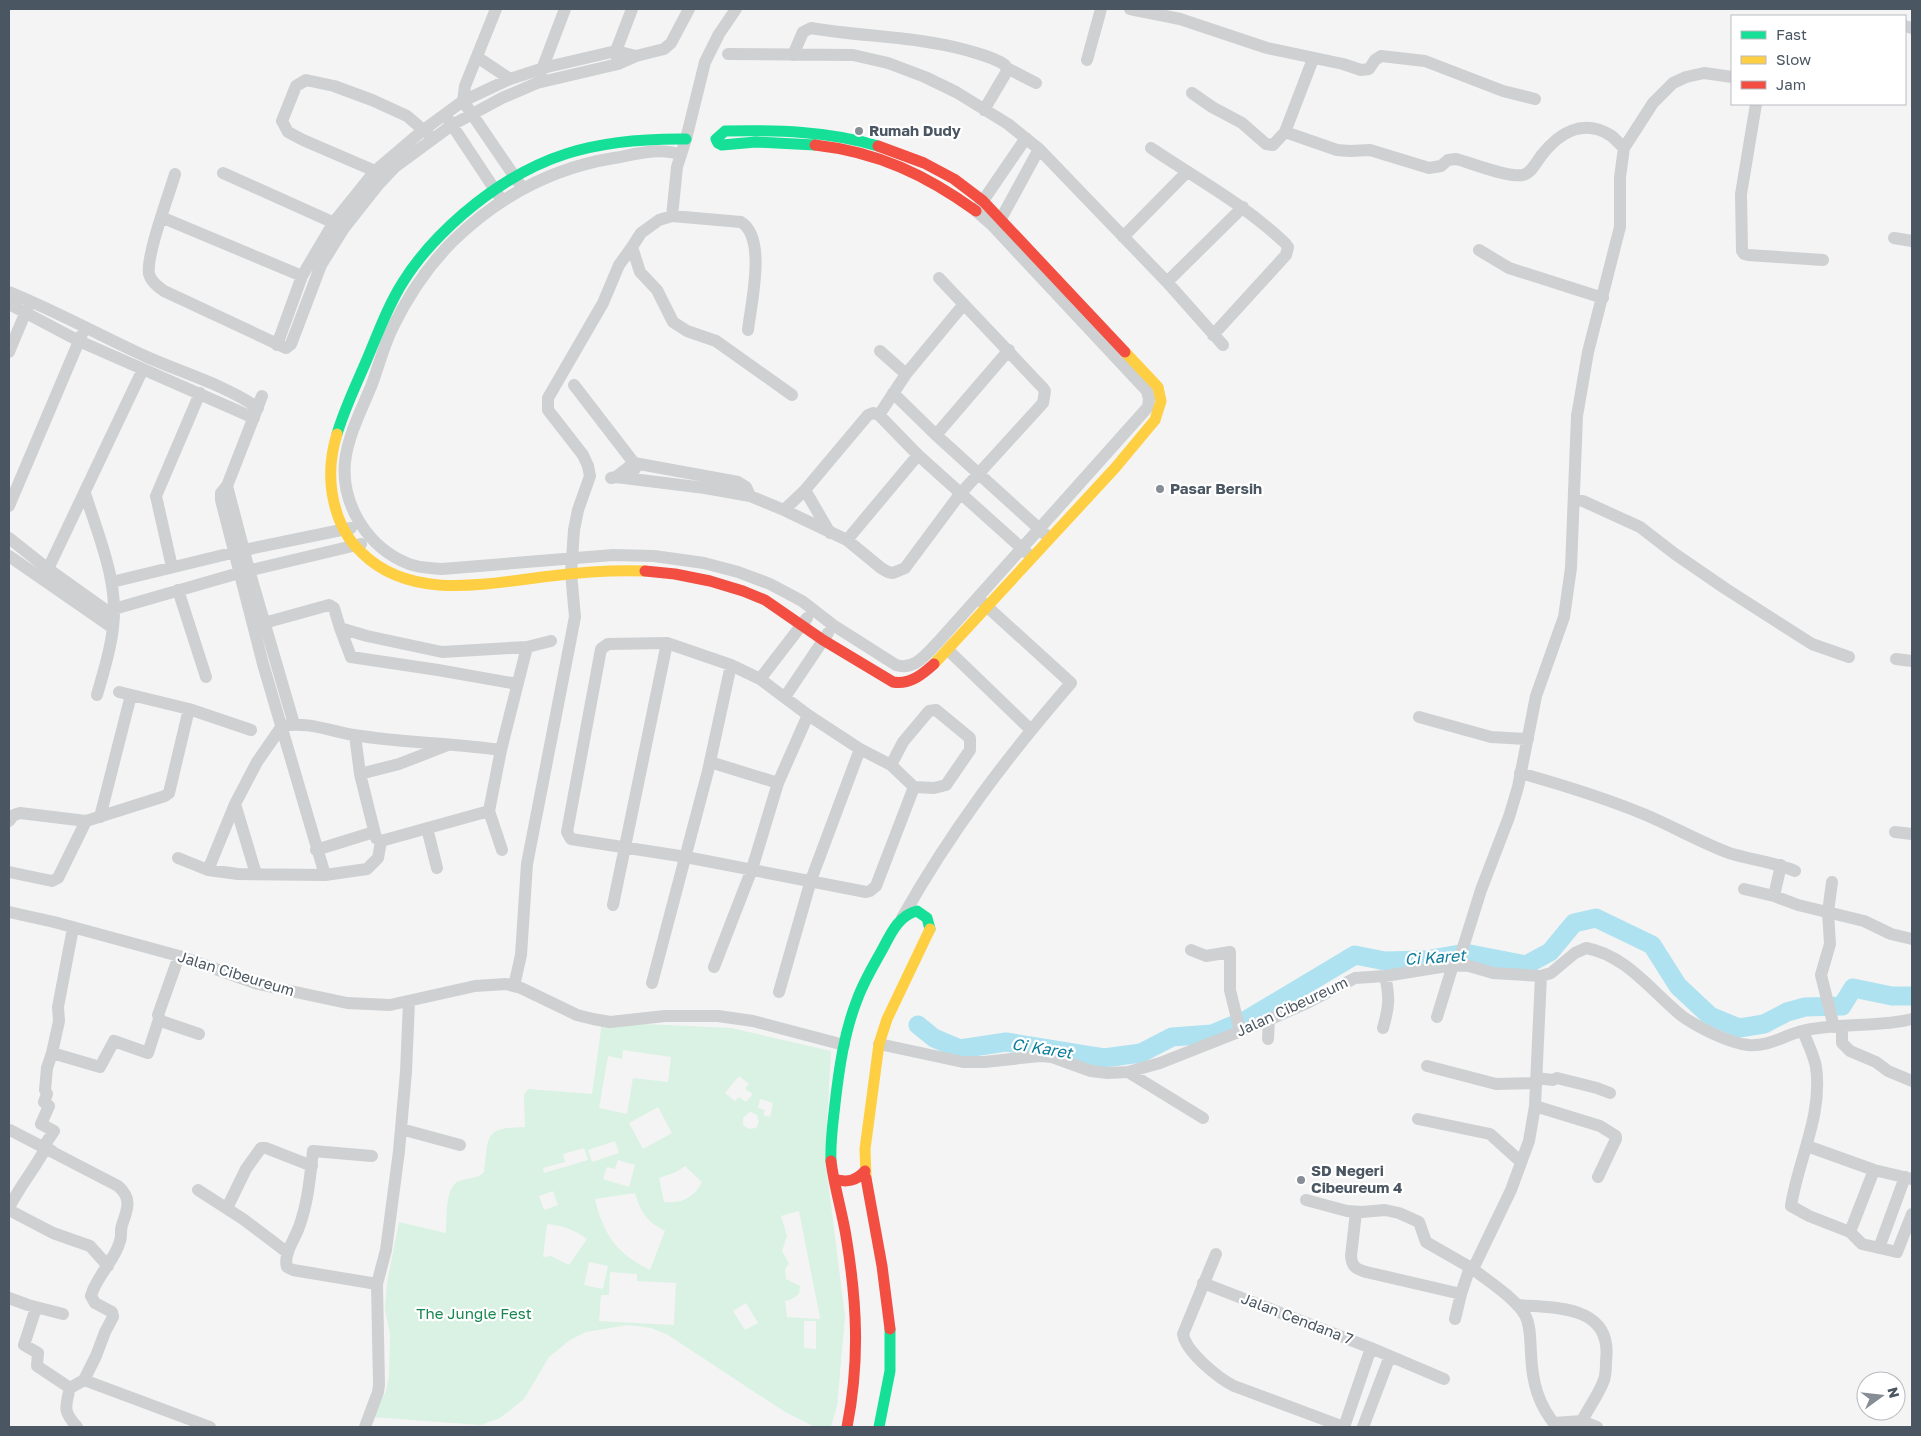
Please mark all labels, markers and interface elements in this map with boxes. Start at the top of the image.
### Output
legend [1731,15,1906,105]
text: Fast [1776,25,1807,43]
text: Slow [1776,50,1811,68]
text: Jam [1776,75,1806,93]
place label: Rumah Dudy [869,121,961,139]
marker: Rumah Dudy [853,125,865,137]
place label: Pasar Bersih [1170,479,1262,497]
marker: Pasar Bersih [1154,483,1166,495]
water label: Ci Karet [1404,945,1468,969]
street label: Jalan Cibeureum [176,947,297,999]
street label: Jalan Cibeureum [1233,972,1350,1040]
water label: Ci Karet [1010,1033,1075,1063]
place label: SD Negeri Cibeureum 4 [1311,1161,1402,1196]
marker: SD Negeri Cibeureum 4 [1295,1174,1307,1186]
street label: Jalan Cendana 7 [1239,1288,1356,1348]
park label: The Jungle Fest [416,1304,532,1322]
north arrow [1856,1371,1906,1421]
text: N [1884,1385,1904,1400]

